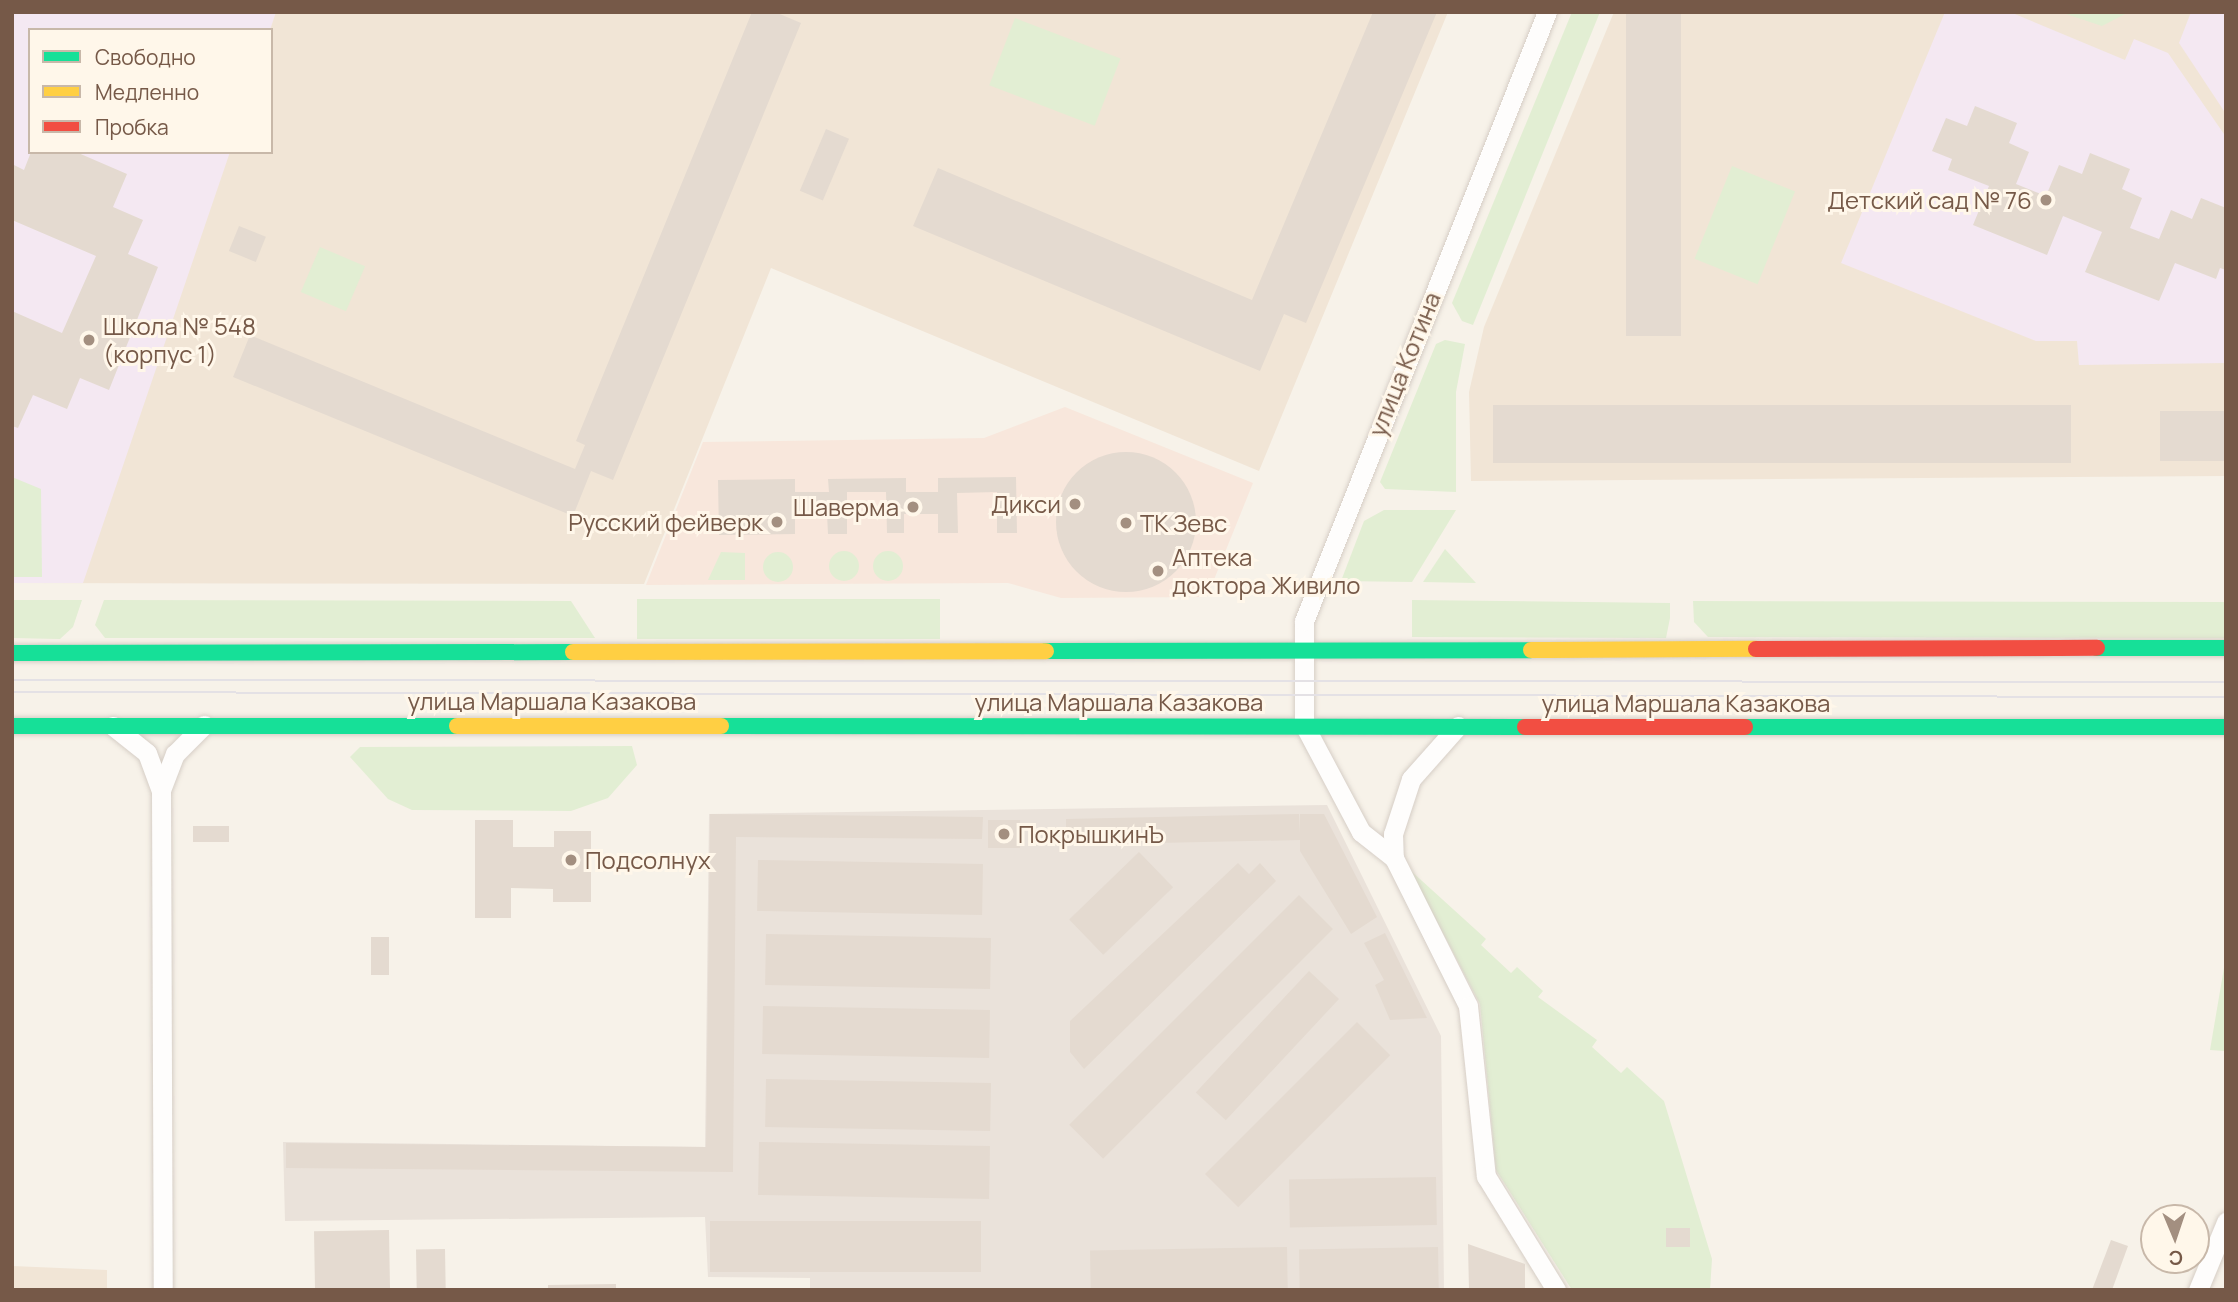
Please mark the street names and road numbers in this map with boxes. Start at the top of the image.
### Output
street label: улица Котина [1362,288,1446,440]
street label: улица Маршала Казакова [408,687,696,715]
street label: улица Маршала Казакова [975,688,1263,716]
street label: улица Маршала Казакова [1542,689,1830,717]

